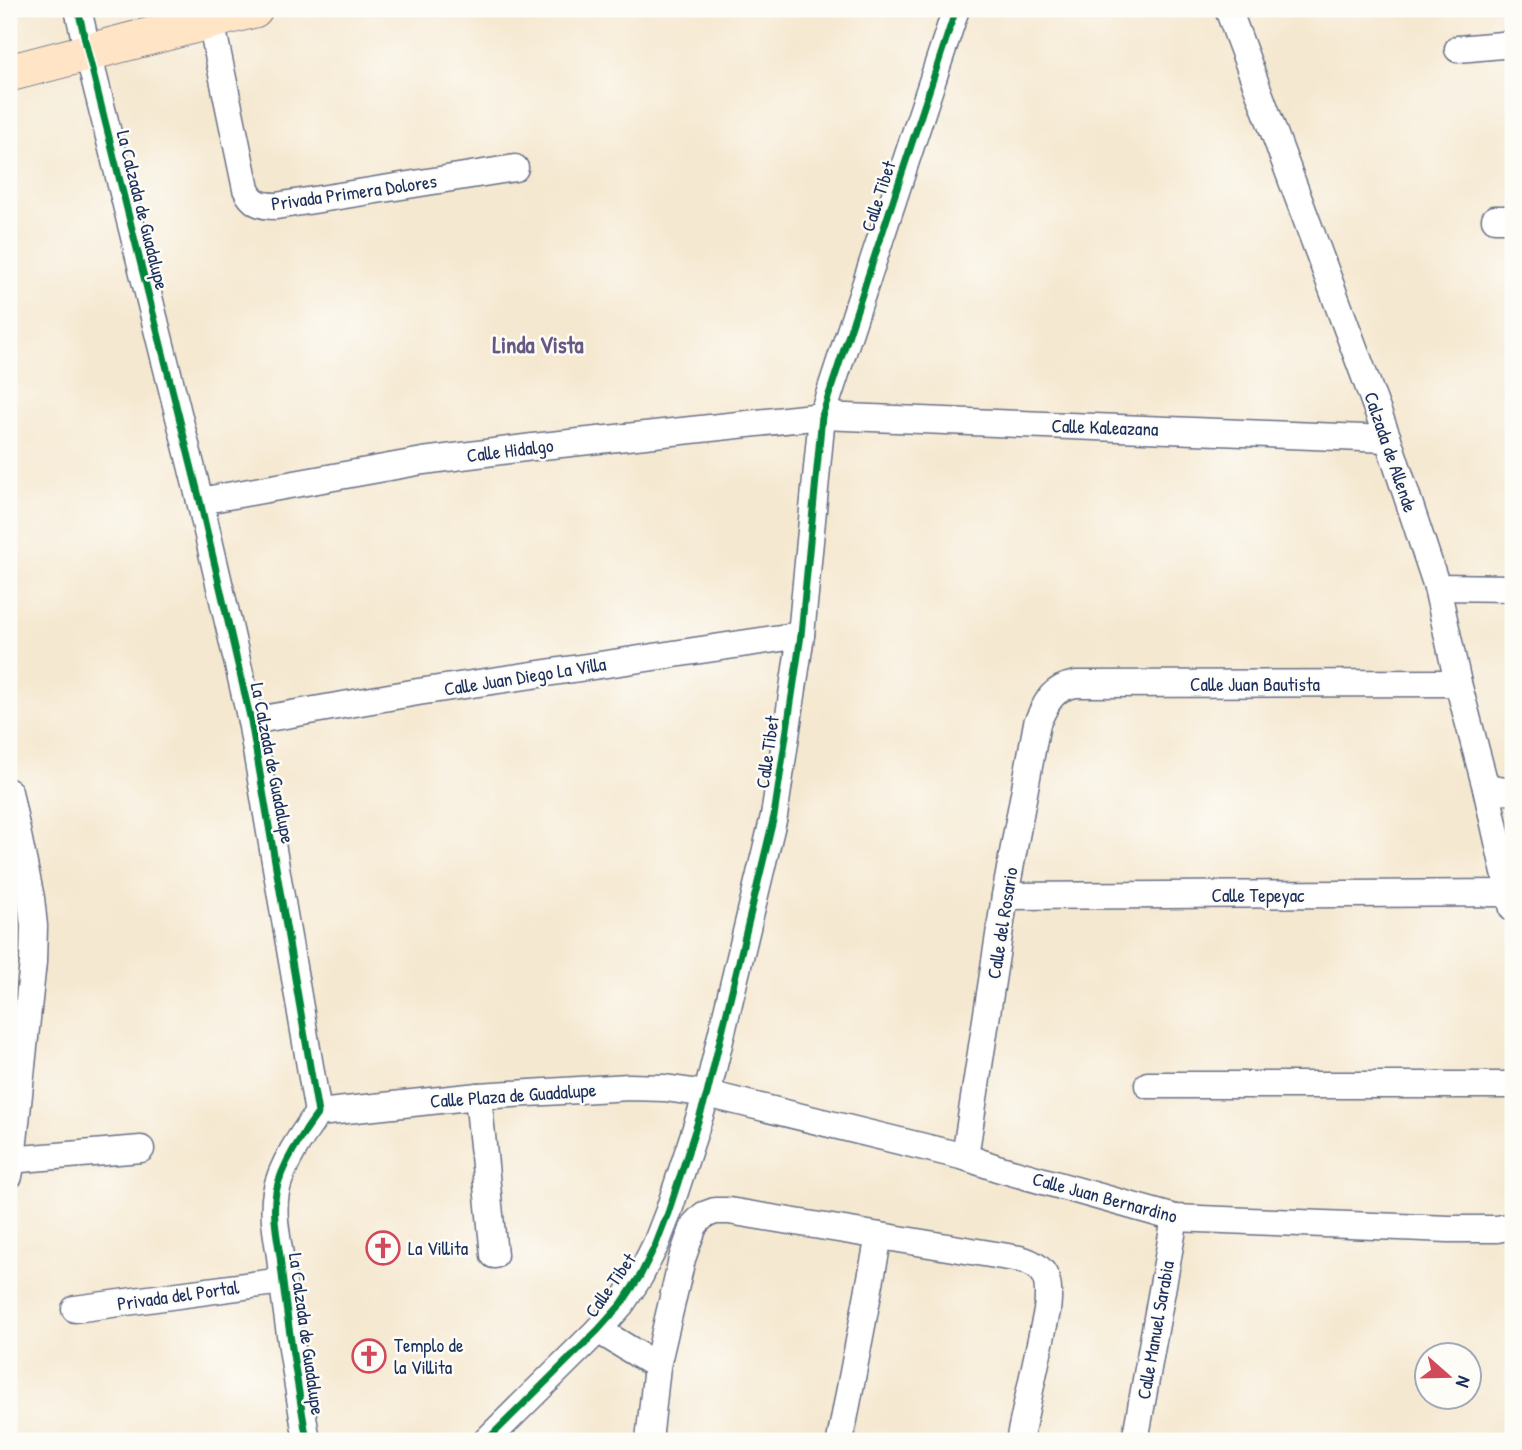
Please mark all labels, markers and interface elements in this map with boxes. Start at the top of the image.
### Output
street label: La Calzada de Guadalupe [111,128,175,293]
street label: Calle Tibet [854,157,902,235]
street label: Privada Primera Dolores [270,168,438,216]
district label: Linda Vista [492,329,584,360]
street label: Calzada de Allende [1358,388,1424,516]
street label: Calle Kaleazana [1051,412,1159,442]
street label: Calle Hidalgo [465,432,555,468]
street label: Calle Juan Diego La Villa [442,650,608,702]
street label: Calle Juan Bautista [1190,671,1320,697]
street label: La Calzada de Guadalupe [245,680,301,846]
street label: Calle Tibet [749,714,785,790]
street label: Calle del Rosario [980,865,1024,981]
street label: Calle Tepeyac [1212,882,1305,908]
street label: Calle Plaza de Guadalupe [429,1076,597,1114]
street label: Calle Juan Bernardino [1030,1165,1181,1229]
church icon: La Villita [364,1229,402,1267]
place label: La Villita [408,1235,469,1261]
street label: Calle Tibet [578,1247,642,1322]
street label: La Calzada de Guadalupe [283,1251,331,1417]
street label: Calle Manuel Sarabia [1130,1258,1180,1401]
street label: Privada del Portal [116,1273,241,1316]
place label: Templo de la Villita [394,1332,464,1380]
church icon: Templo de la Villita [350,1337,388,1375]
north arrow [1414,1342,1484,1412]
text: N [1450,1373,1478,1391]

